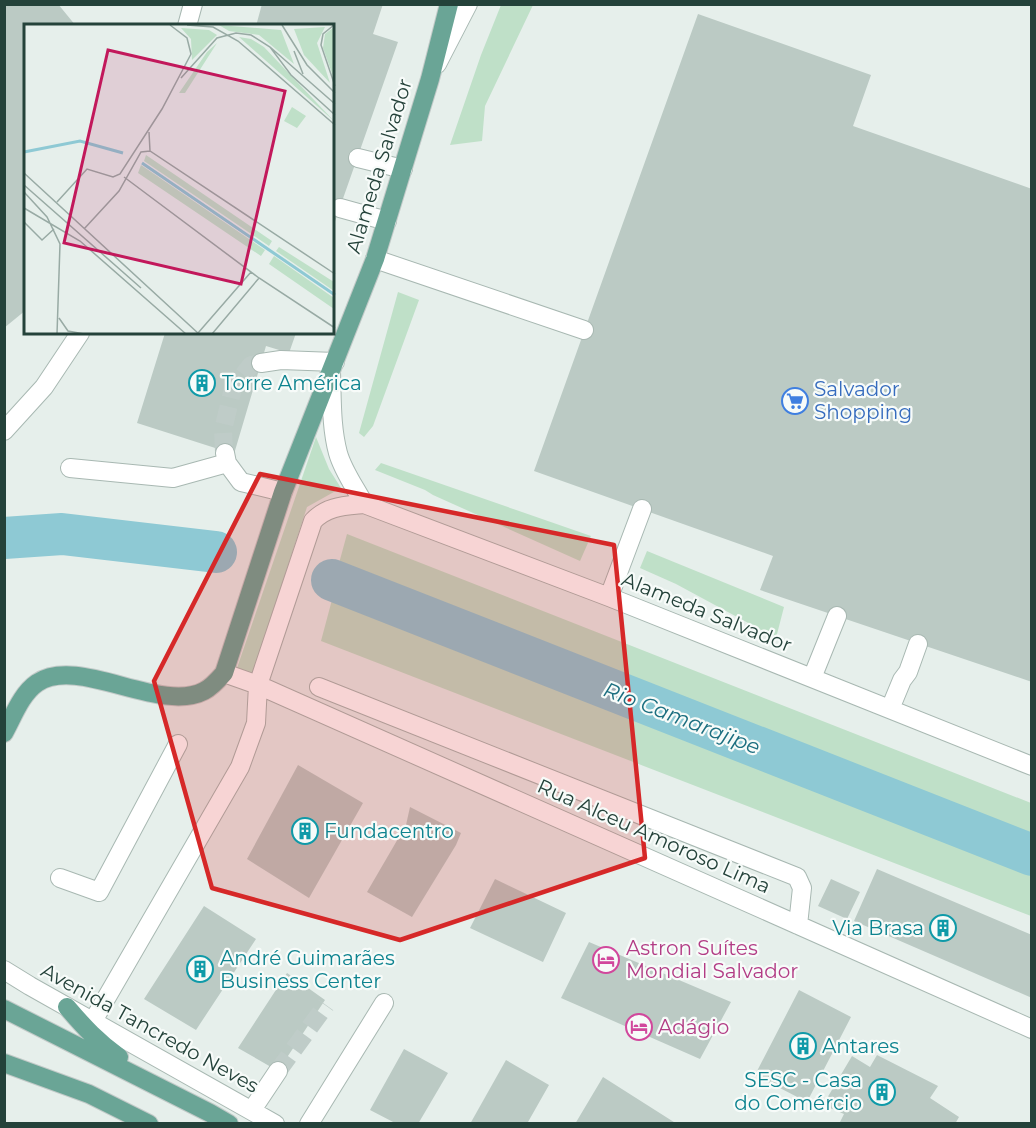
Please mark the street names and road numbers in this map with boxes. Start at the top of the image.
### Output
street label: Alameda Salvador [341,76,417,256]
street label: Alameda Salvador [618,567,796,657]
street label: Rua Alceu Amoroso Lima [534,774,774,898]
street label: Avenida Tancredo Neves [37,958,263,1098]

